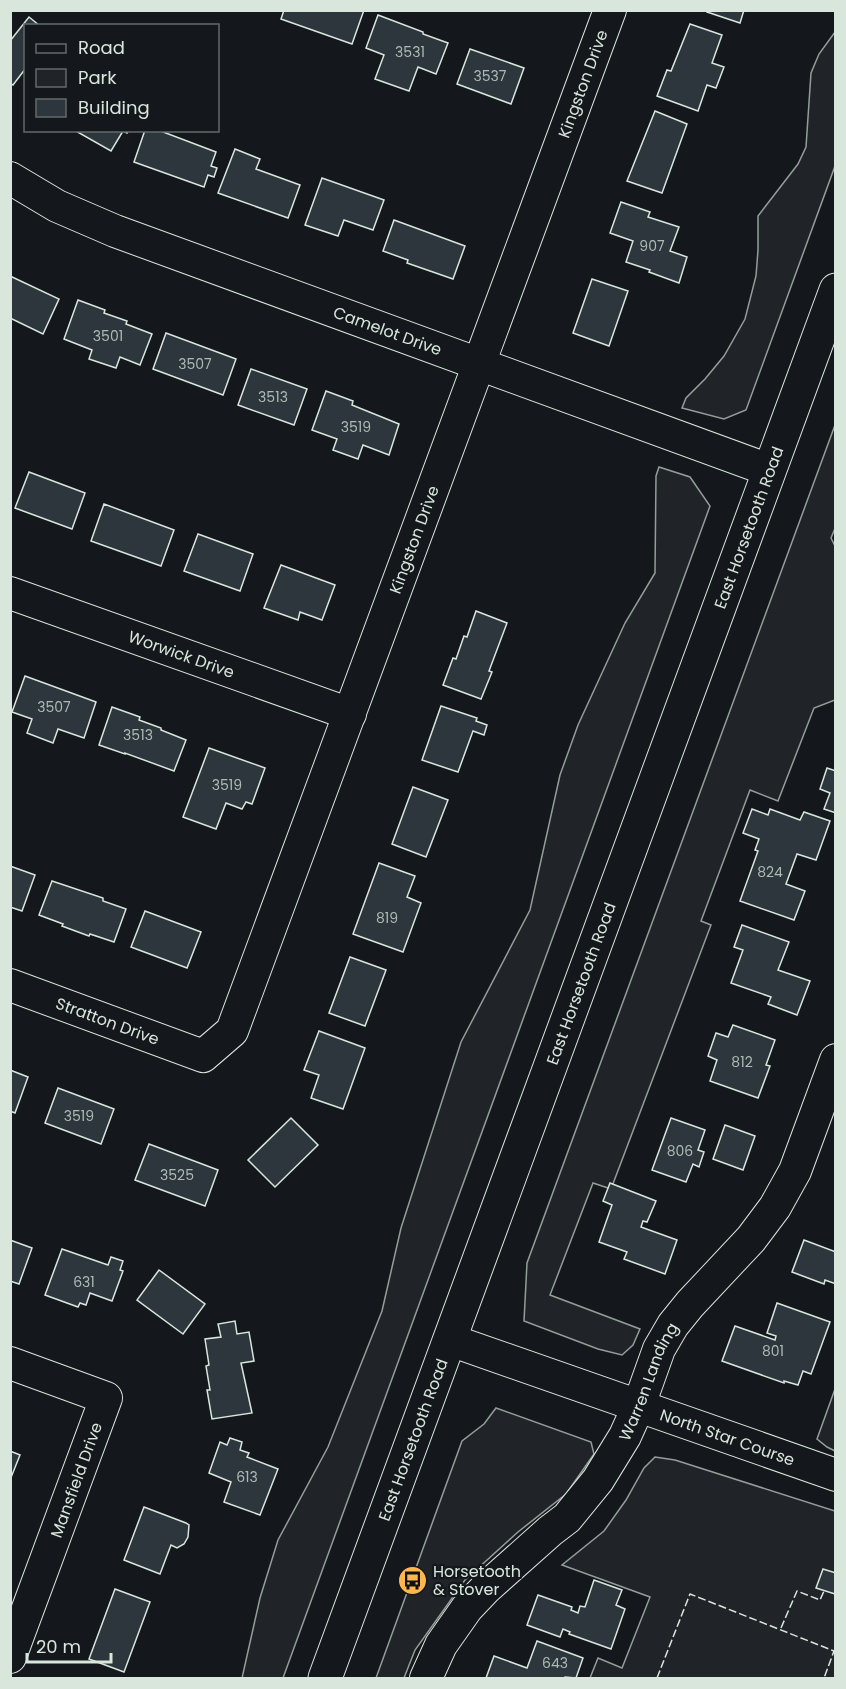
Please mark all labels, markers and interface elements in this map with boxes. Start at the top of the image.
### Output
legend [24,24,219,132]
street label: Kingston Drive [553,27,614,141]
text: Road [78,35,125,60]
house number: 3531 [395,42,425,62]
text: Park [78,65,117,90]
house number: 3537 [474,66,507,86]
text: Building [78,95,150,120]
house number: 907 [639,236,665,256]
street label: Camelot Drive [330,301,445,361]
house number: 3501 [93,326,123,346]
house number: 3507 [178,354,212,374]
house number: 3513 [258,387,288,407]
house number: 3519 [341,417,371,437]
street label: East Horsetooth Road [709,443,789,612]
street label: Kingston Drive [384,482,445,597]
street label: Worwick Drive [125,625,238,684]
house number: 3507 [37,697,71,717]
house number: 3513 [123,725,153,745]
house number: 3519 [212,775,242,795]
house number: 824 [757,862,783,882]
street label: East Horsetooth Road [541,899,622,1068]
house number: 819 [376,908,398,928]
street label: Stratton Drive [53,992,162,1051]
house number: 812 [731,1052,753,1072]
house number: 3519 [64,1106,94,1126]
house number: 806 [667,1141,693,1161]
house number: 3525 [160,1165,194,1185]
house number: 631 [73,1272,95,1292]
street label: Warren Landing [613,1318,684,1445]
house number: 801 [762,1341,784,1361]
street label: East Horsetooth Road [373,1355,454,1524]
street label: North Star Course [657,1403,798,1472]
street label: Mansfield Drive [45,1419,108,1541]
house number: 613 [236,1467,258,1487]
place label: Horsetooth & Stover [433,1560,521,1601]
bus stop icon: Horsetooth & Stover [396,1564,428,1596]
scale bar [27,1626,111,1664]
text: 20 m [36,1634,81,1659]
house number: 643 [542,1653,568,1673]

